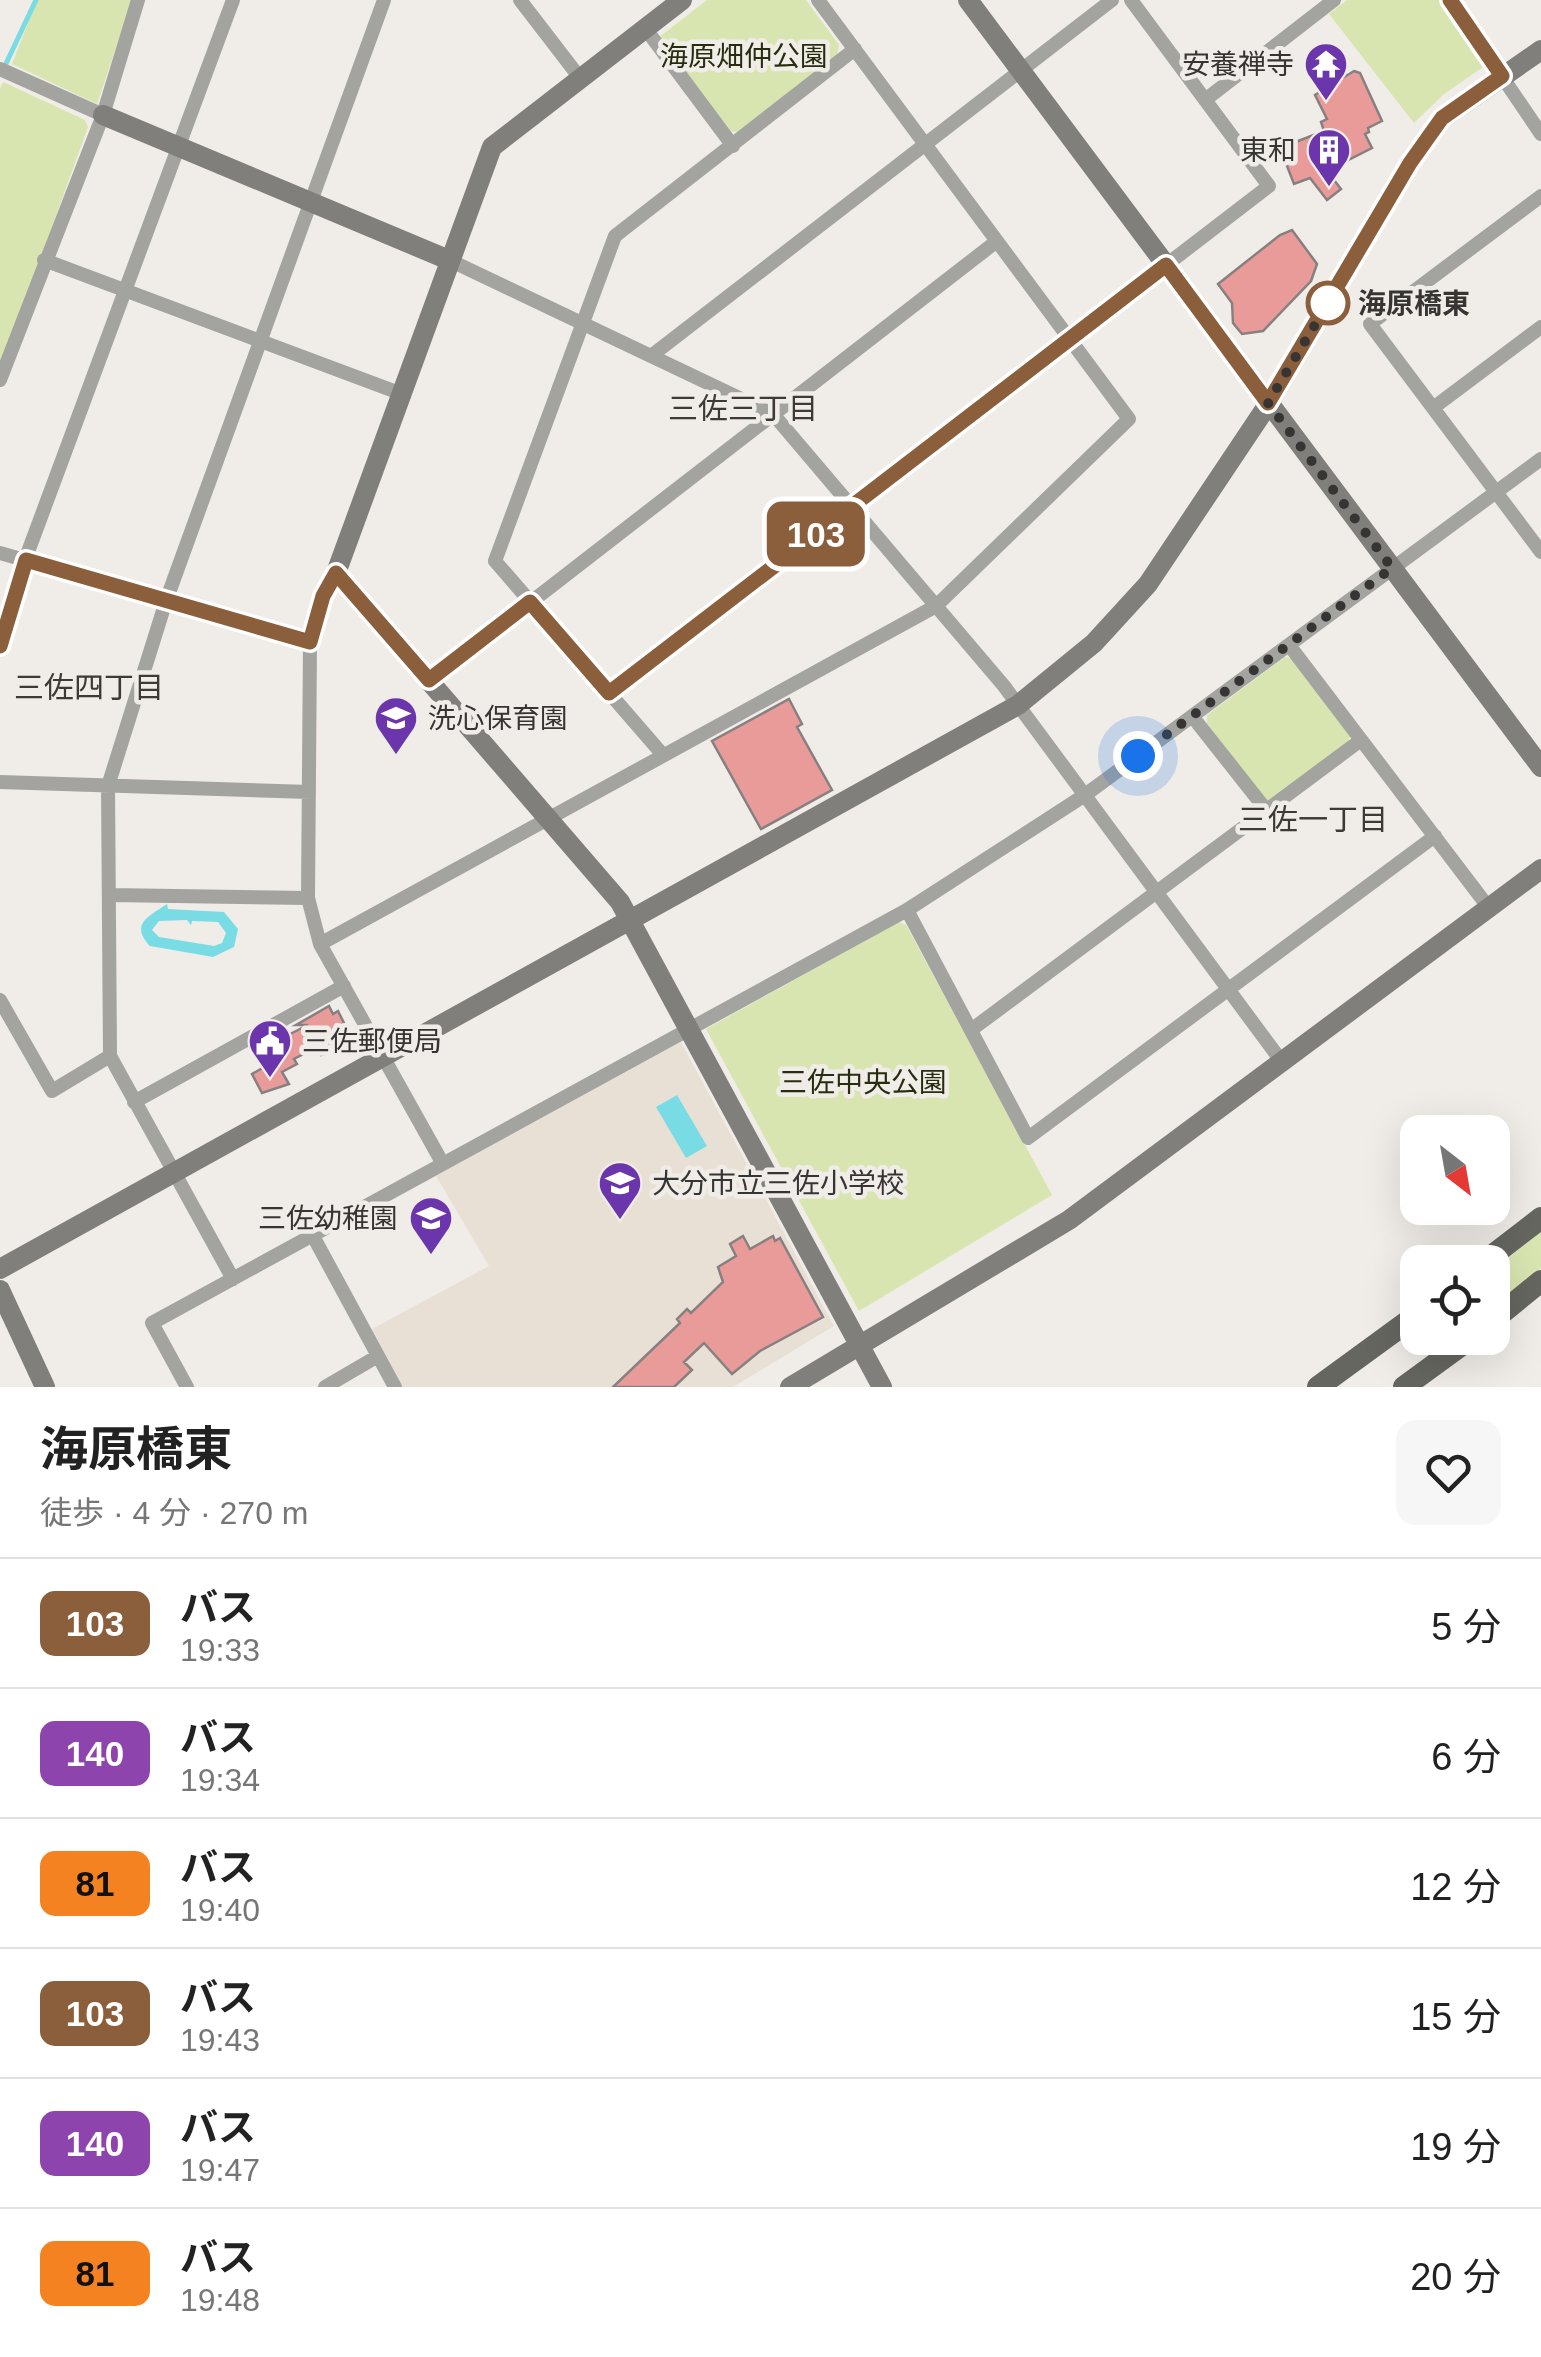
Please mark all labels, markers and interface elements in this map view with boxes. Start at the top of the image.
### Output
park label: 海原畑仲公園 [660,41,828,72]
temple icon: 安養禅寺 [1303,41,1349,102]
place label: 安養禅寺 [1182,49,1294,80]
building icon: 東和 [1306,127,1352,188]
place label: 東和 [1240,135,1296,166]
marker: 海原橋東 [1307,282,1349,324]
place label: 海原橋東 [1358,288,1470,319]
district label: 三佐三丁目 [668,392,818,425]
line badge: 103 [758,502,874,566]
text: 103 [787,515,845,554]
district label: 三佐四丁目 [14,671,164,704]
school or university icon: 洗心保育園 [373,695,419,756]
place label: 洗心保育園 [428,703,568,734]
your location [1113,731,1163,781]
district label: 三佐一丁目 [1238,803,1388,836]
public building icon: 三佐郵便局 [247,1018,293,1079]
place label: 三佐郵便局 [302,1026,442,1057]
park label: 三佐中央公園 [779,1067,947,1098]
north arrow [1400,1115,1510,1225]
map controls [1400,1115,1510,1355]
school or university icon: 大分市立三佐小学校 [597,1160,643,1221]
place label: 大分市立三佐小学校 [652,1168,904,1199]
school or university icon: 三佐幼稚園 [408,1195,454,1256]
place label: 三佐幼稚園 [258,1203,398,1234]
button: locate [1400,1245,1510,1355]
button: heart [1396,1420,1501,1525]
text: 海原橋東 [40,1423,232,1476]
text: 徒歩 · 4 分 · 270 m [40,1495,309,1531]
text: バス [180,1587,256,1629]
text: 103 [66,1604,124,1643]
text: 5 分 [1431,1606,1501,1648]
text: 19:33 [180,1632,260,1668]
text: バス [180,1717,256,1759]
text: 140 [66,1734,124,1773]
text: 6 分 [1431,1736,1501,1778]
text: 19:34 [180,1762,260,1798]
text: バス [180,1847,256,1889]
text: 81 [76,1864,114,1903]
text: 12 分 [1410,1866,1501,1908]
text: 19:40 [180,1892,260,1928]
text: バス [180,1977,256,2019]
text: 103 [66,1994,124,2033]
text: 15 分 [1410,1996,1501,2038]
text: 19:43 [180,2022,260,2058]
text: バス [180,2107,256,2149]
text: 140 [66,2124,124,2163]
text: 19 分 [1410,2126,1501,2168]
text: 19:47 [180,2152,260,2188]
text: バス [180,2237,256,2279]
text: 81 [76,2254,114,2293]
text: 20 分 [1410,2256,1501,2298]
text: 19:48 [180,2282,260,2318]

